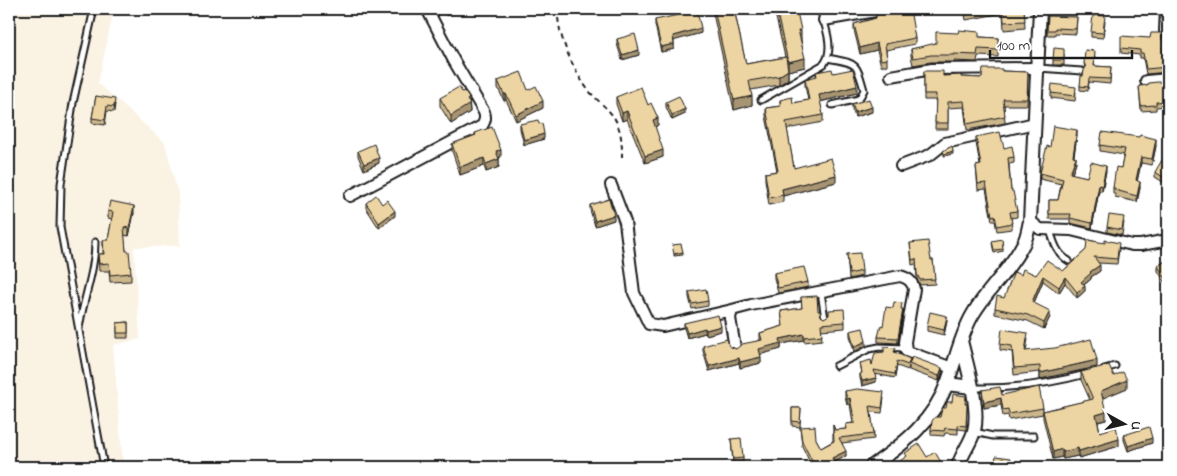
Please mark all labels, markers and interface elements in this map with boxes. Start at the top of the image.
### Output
scale bar [990,28,1132,60]
text: 100 m [997,35,1030,57]
north arrow [1100,398,1150,448]
text: U [1124,420,1146,432]

